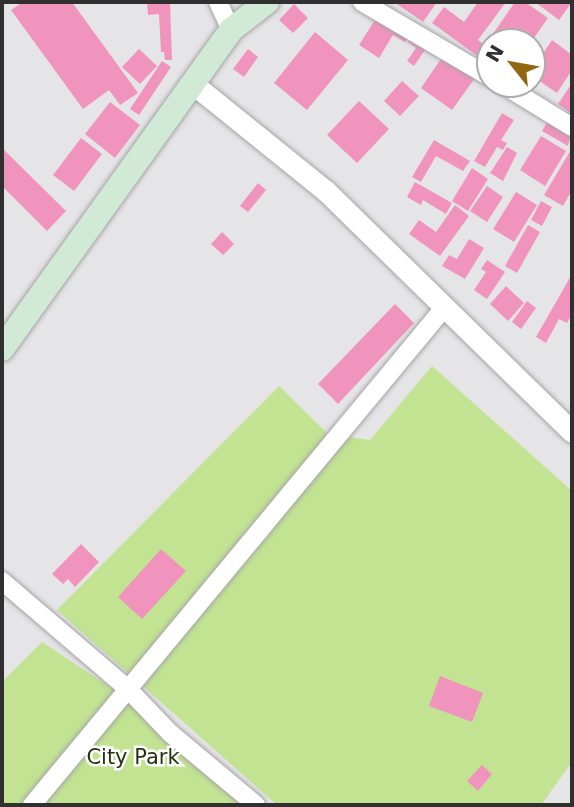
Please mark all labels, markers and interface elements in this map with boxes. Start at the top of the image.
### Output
north arrow [476,28,546,98]
text: N [481,41,508,66]
park label: City Park [86,744,180,770]

